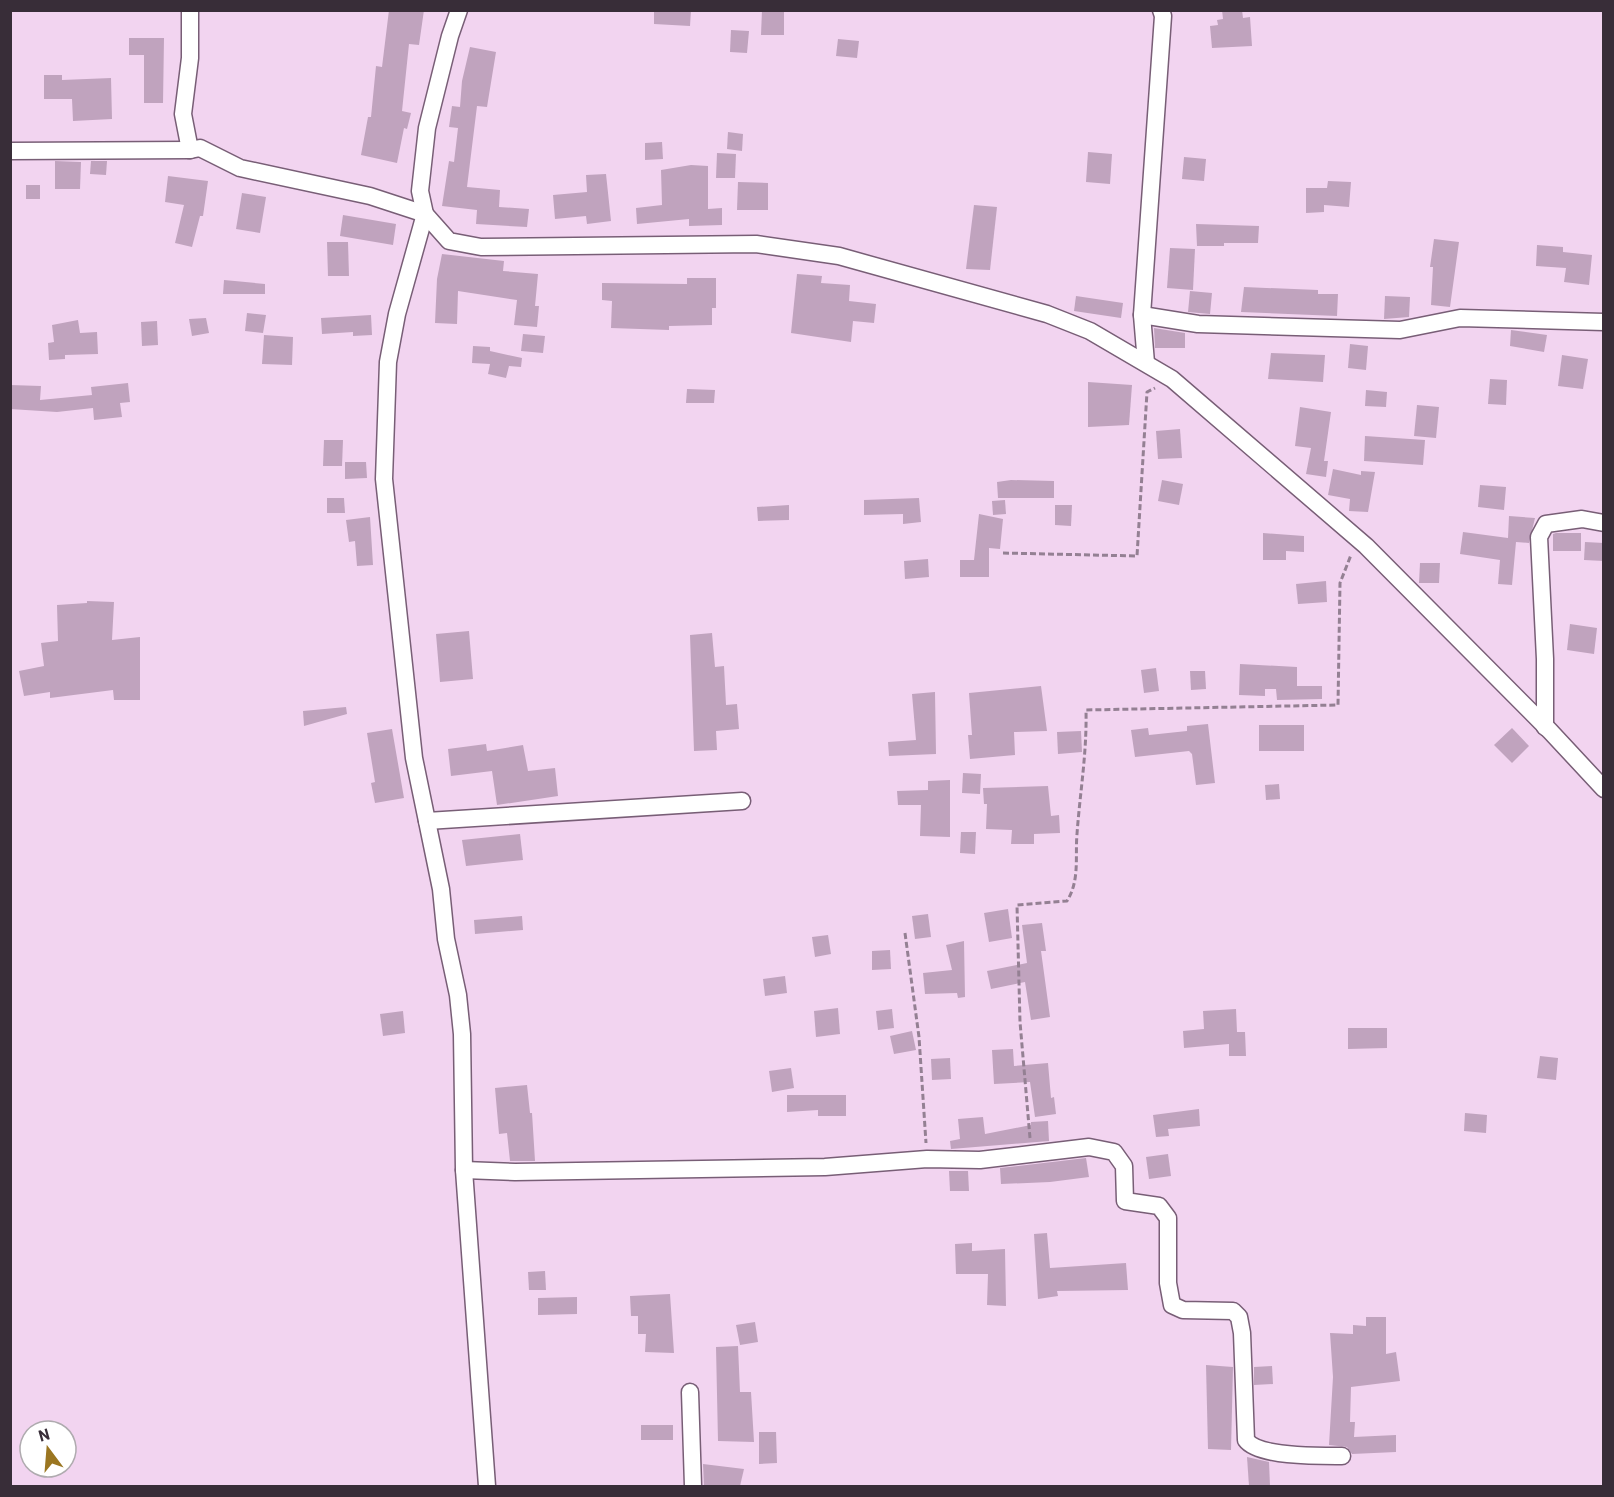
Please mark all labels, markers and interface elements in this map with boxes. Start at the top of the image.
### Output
north arrow [18,1419,78,1479]
text: N [36,1424,51,1445]

